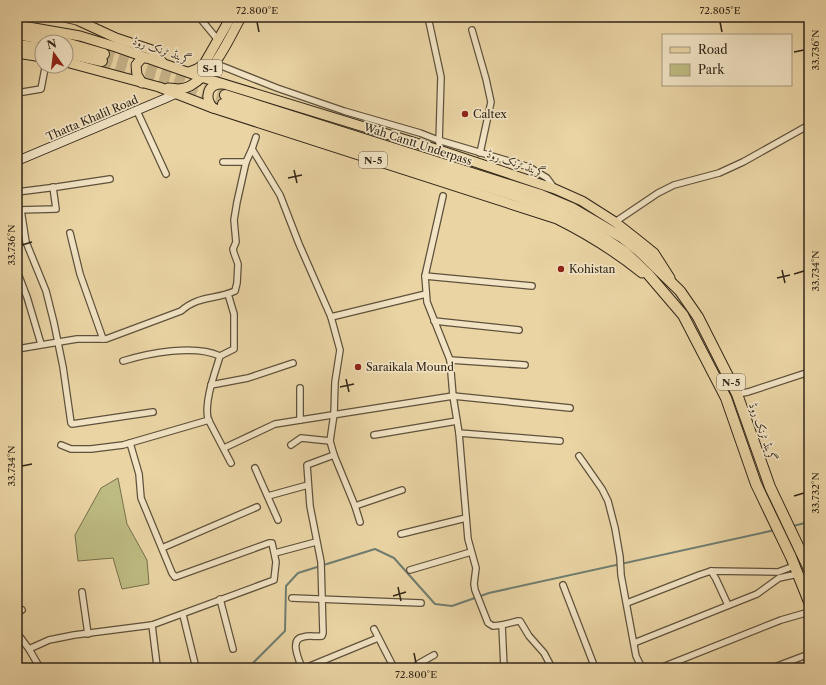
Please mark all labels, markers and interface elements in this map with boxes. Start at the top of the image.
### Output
text: 72.800°E [236,4,278,17]
text: 72.805°E [699,4,741,17]
text: 33.736°N [809,29,822,71]
street label: گرینڈ ٹرنک روڈ [131,33,193,67]
north arrow [34,34,74,74]
legend [662,34,792,86]
text: N [45,36,58,52]
text: Road [698,42,728,57]
road number: S-1 [198,60,222,76]
text: Park [698,62,725,77]
street label: Thatta Khalil Road [44,92,140,144]
place label: Caltex [473,107,507,121]
marker: Caltex [460,109,470,119]
street label: Wah Cantt Underpass [361,120,474,168]
street label: گرینڈ ٹرنک روڈ [485,146,547,180]
road number: N-5 [359,152,387,168]
text: 33.736°N [5,224,18,266]
text: 33.734°N [809,250,822,292]
place label: Kohistan [569,262,616,276]
marker: Kohistan [556,264,566,274]
place label: Saraikala Mound [366,360,454,374]
marker: Saraikala Mound [353,362,363,372]
road number: N-5 [717,374,745,390]
street label: گرینڈ ٹرنک روڈ [746,401,780,463]
text: 33.734°N [5,445,18,487]
text: 33.732°N [809,472,822,514]
text: 72.800°E [395,668,437,681]

